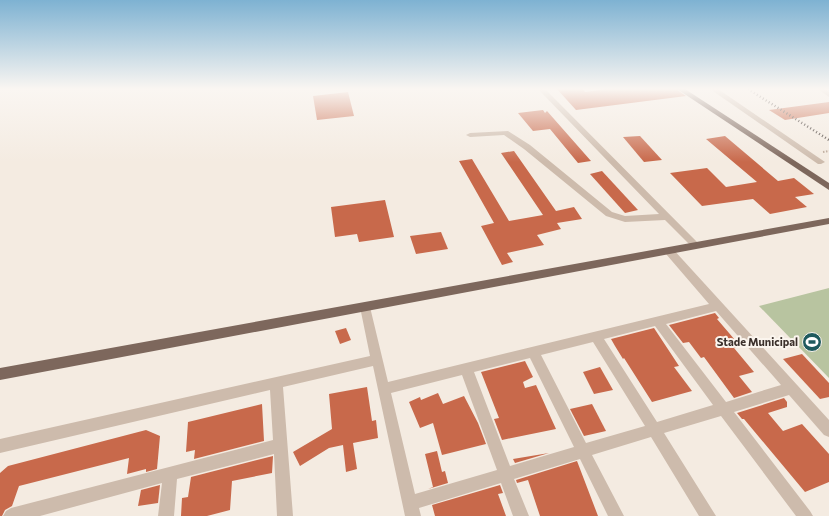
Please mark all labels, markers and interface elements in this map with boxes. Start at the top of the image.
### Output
sports icon: Stade Municipal [801,331,823,353]
place label: Stade Municipal [717,335,798,348]

